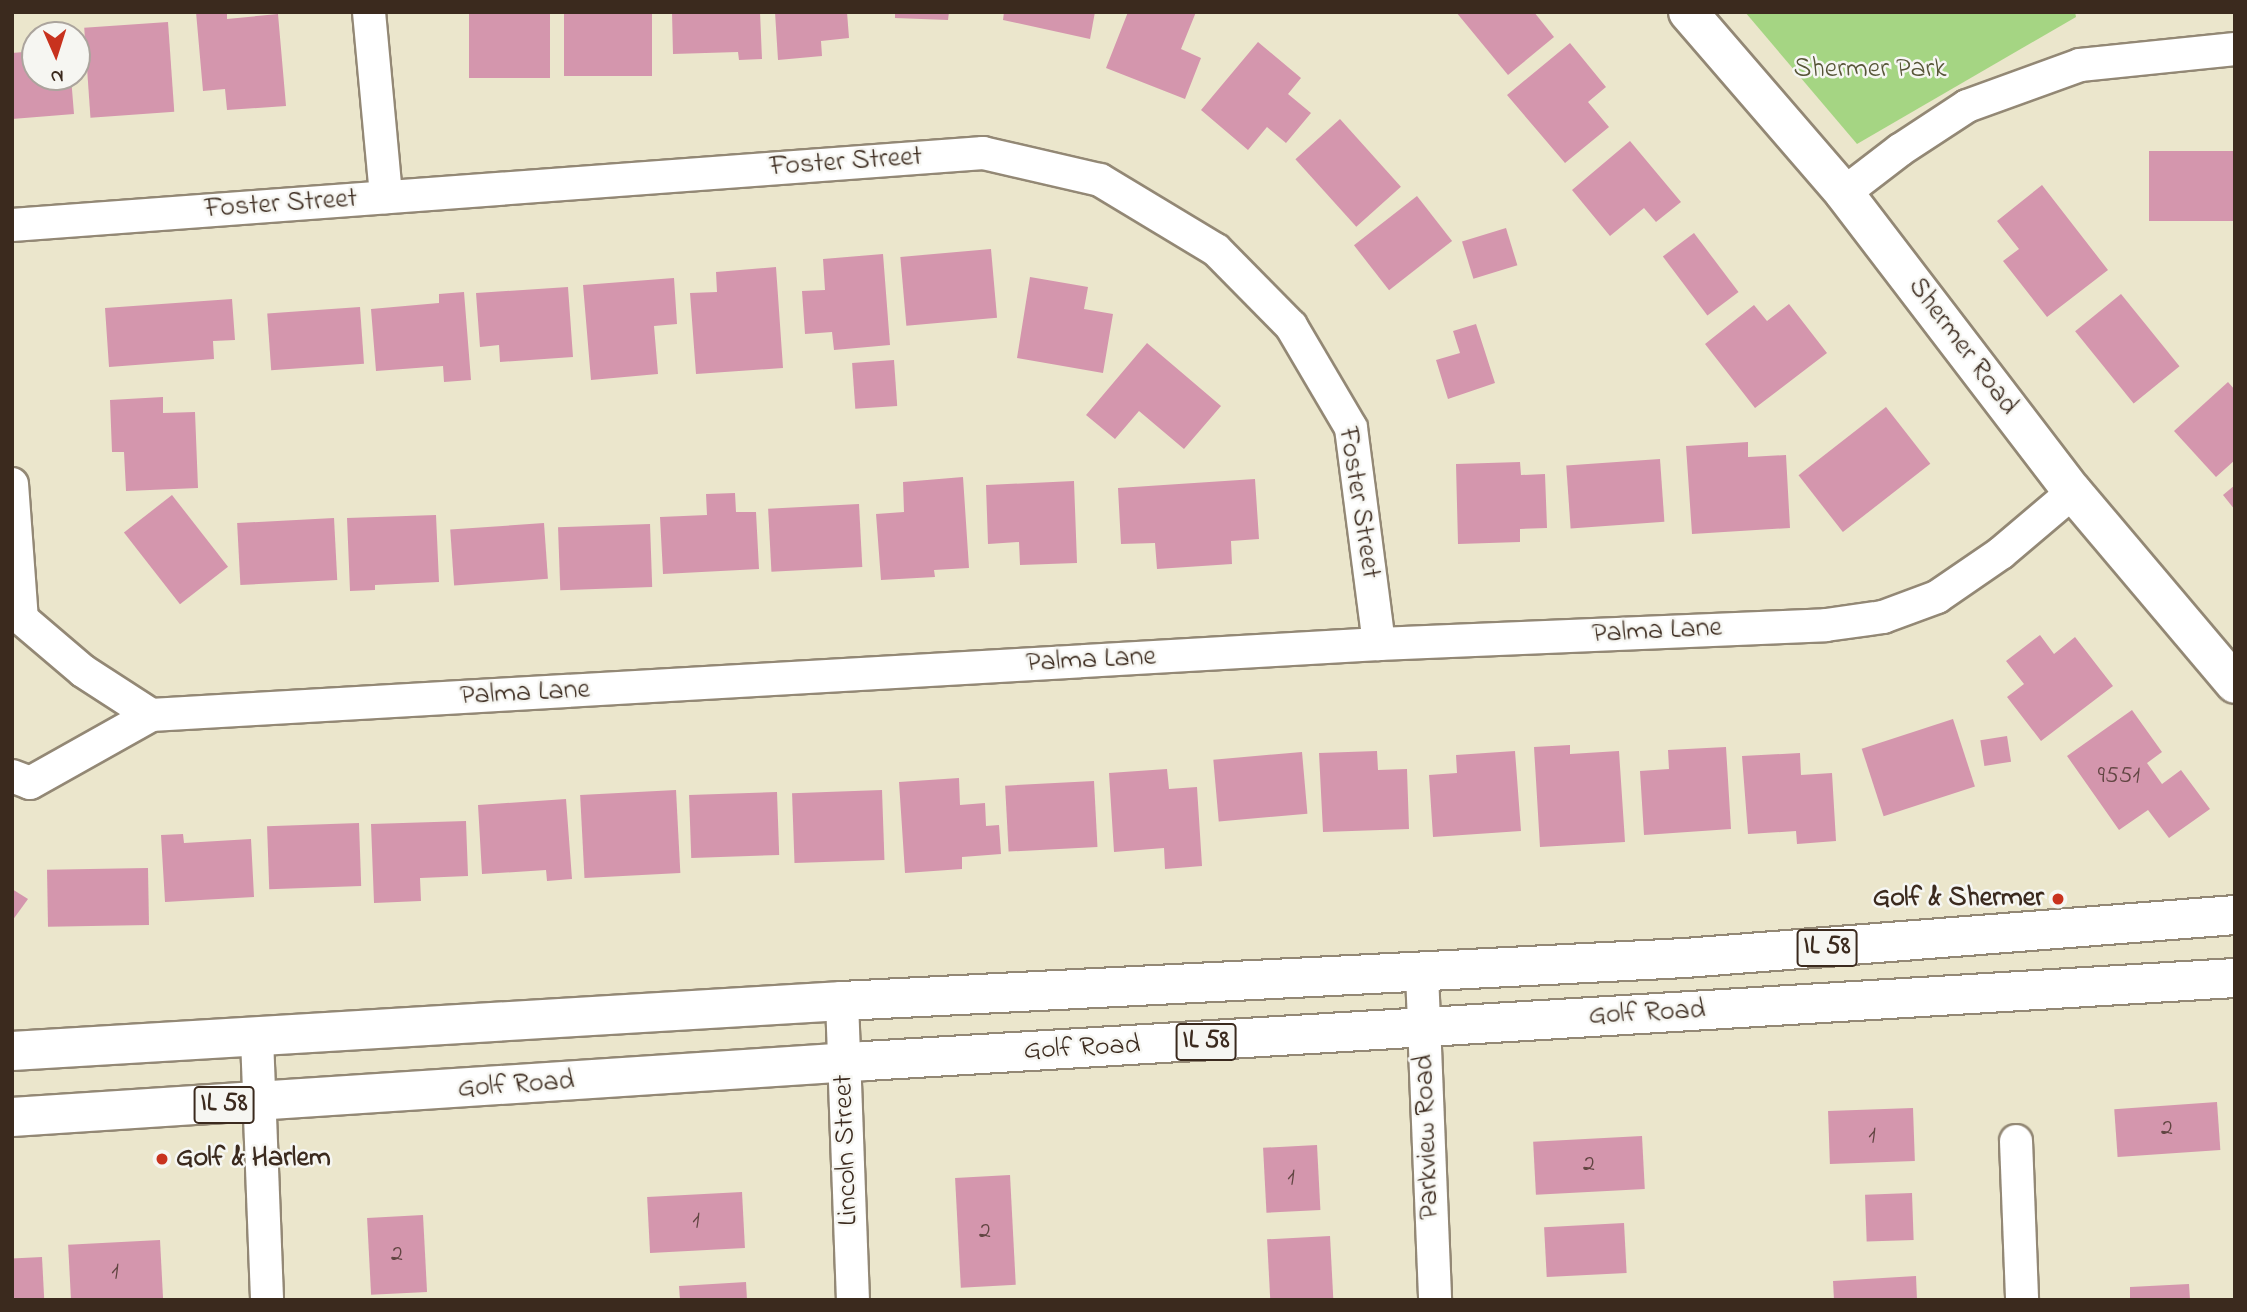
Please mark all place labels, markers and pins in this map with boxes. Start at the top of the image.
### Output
place label: Golf & Shermer [1873,882,2044,916]
marker: Golf & Shermer [2050,891,2066,907]
place label: Golf & Harlem [176,1142,331,1176]
marker: Golf & Harlem [154,1151,170,1167]

